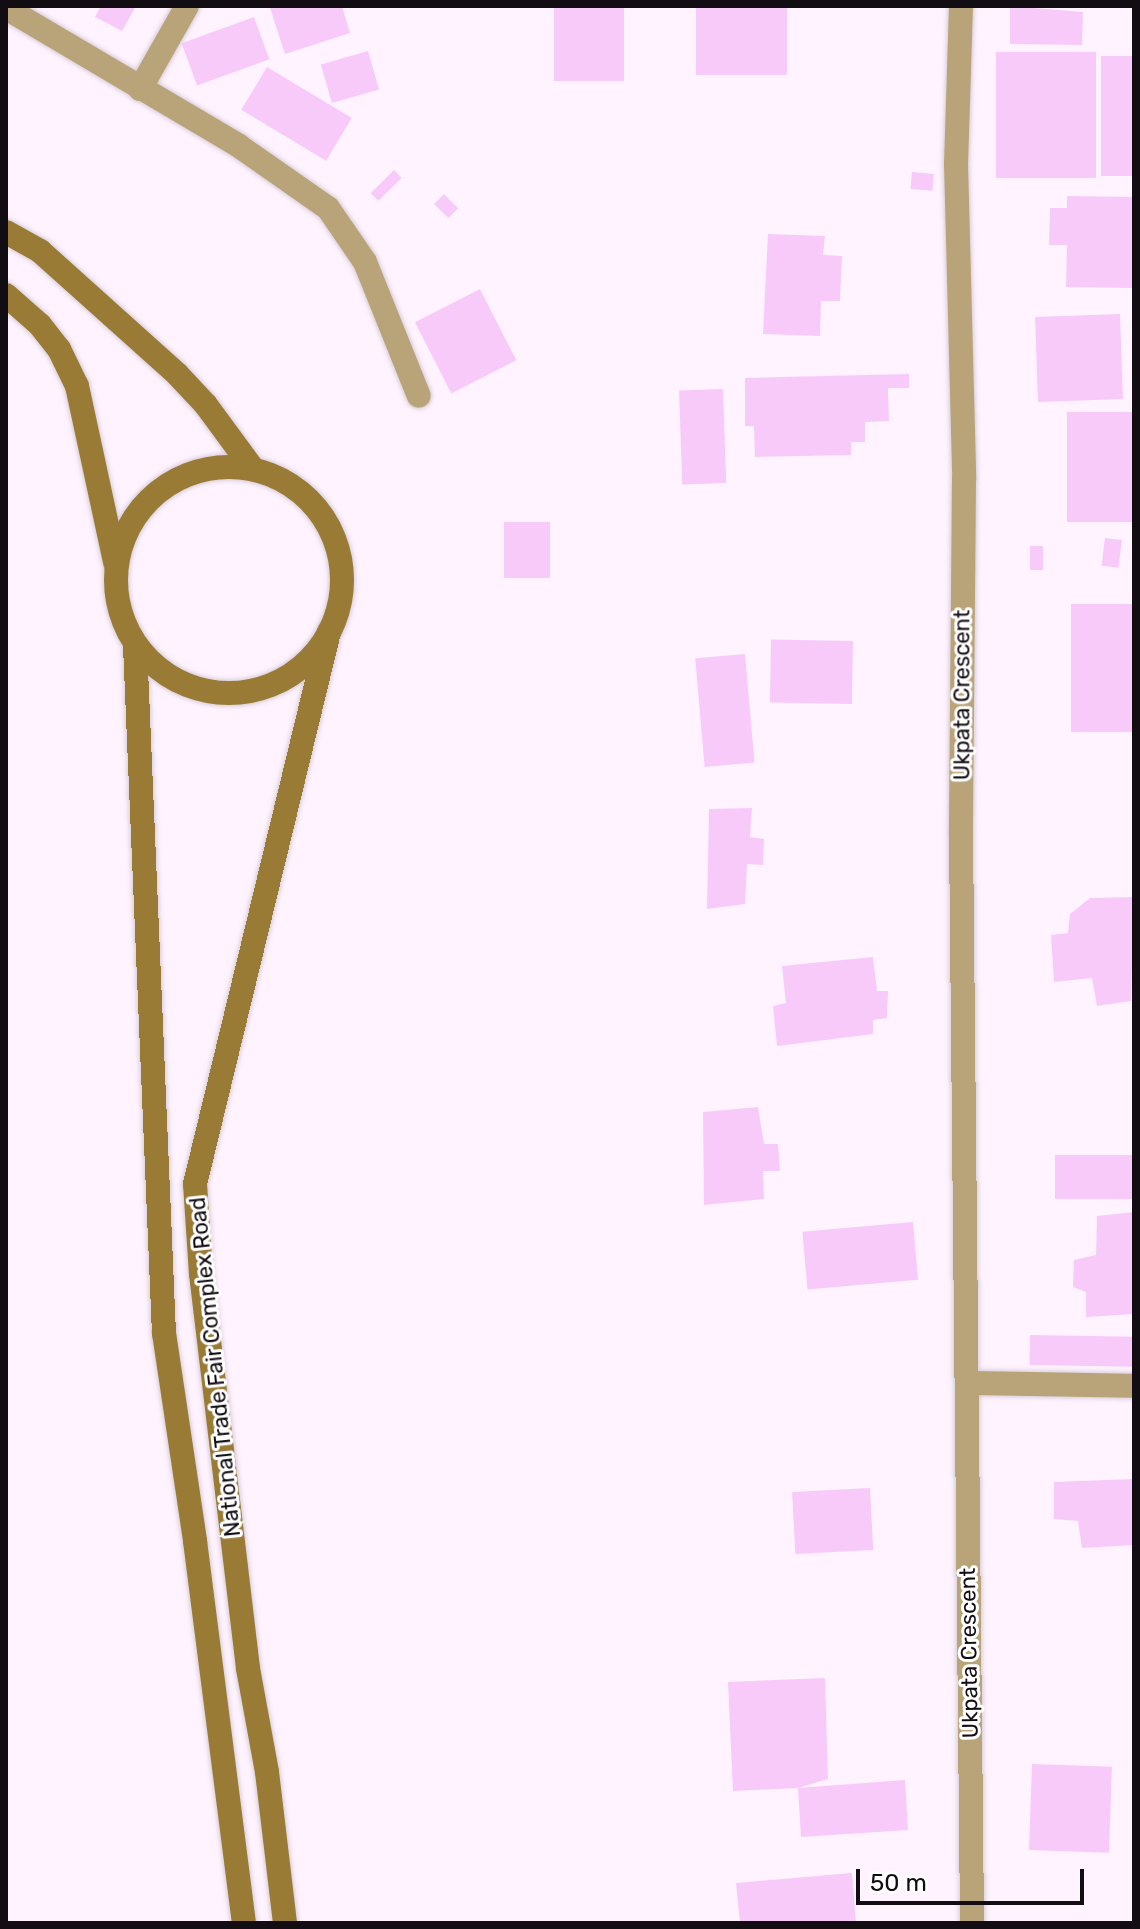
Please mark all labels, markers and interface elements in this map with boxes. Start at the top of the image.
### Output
street label: Ukpata Crescent [949,610,975,780]
street label: National Trade Fair Complex Road [184,1195,246,1539]
street label: Ukpata Crescent [954,1567,984,1739]
scale bar [860,1853,1088,1903]
text: 50 m [870,1869,927,1897]

